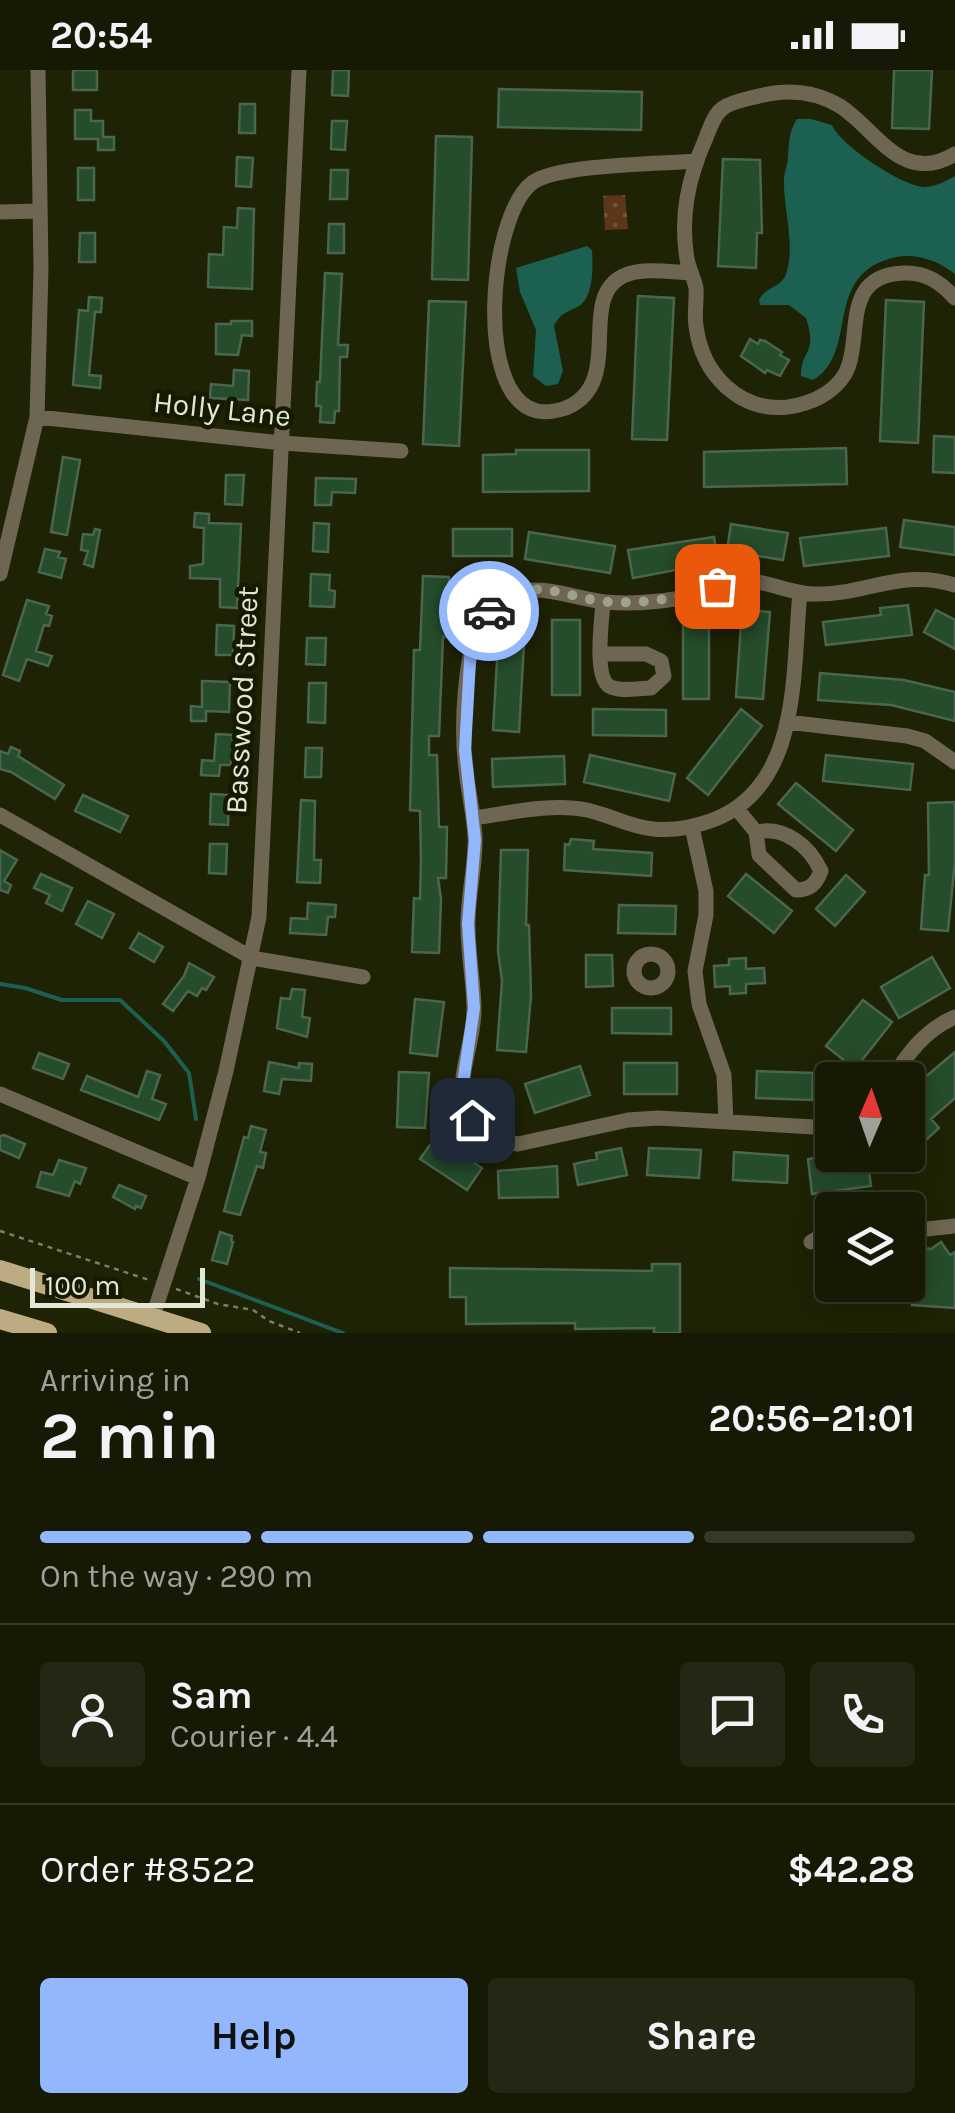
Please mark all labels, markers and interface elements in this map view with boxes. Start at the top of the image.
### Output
text: 20:54 [50,13,152,58]
street label: Holly Lane [151,384,293,434]
pin [675,544,760,629]
icon: bag [690,559,745,614]
courier [439,561,539,661]
icon: car [462,584,517,639]
street label: Basswood Street [218,585,266,815]
north arrow [815,1062,925,1172]
map controls [815,1062,925,1302]
pin [430,1078,515,1163]
icon: home [445,1093,500,1148]
button: layers [815,1192,925,1302]
scale bar [30,1263,205,1308]
text: 100 m [45,1269,120,1302]
text: Arriving in [40,1362,191,1399]
text: 20:56–21:01 [708,1396,915,1441]
text: 2 min [40,1398,219,1474]
text: On the way · 290 m [40,1558,313,1595]
button: person [40,1662,145,1767]
button: chat [680,1662,785,1767]
button: phone [810,1662,915,1767]
text: Sam [170,1673,253,1718]
text: Courier · 4.4 [170,1718,338,1755]
text: Order #8522 [40,1847,256,1892]
text: $42.28 [787,1847,915,1892]
button: Help [40,1978,468,2093]
button: Share [488,1978,915,2093]

